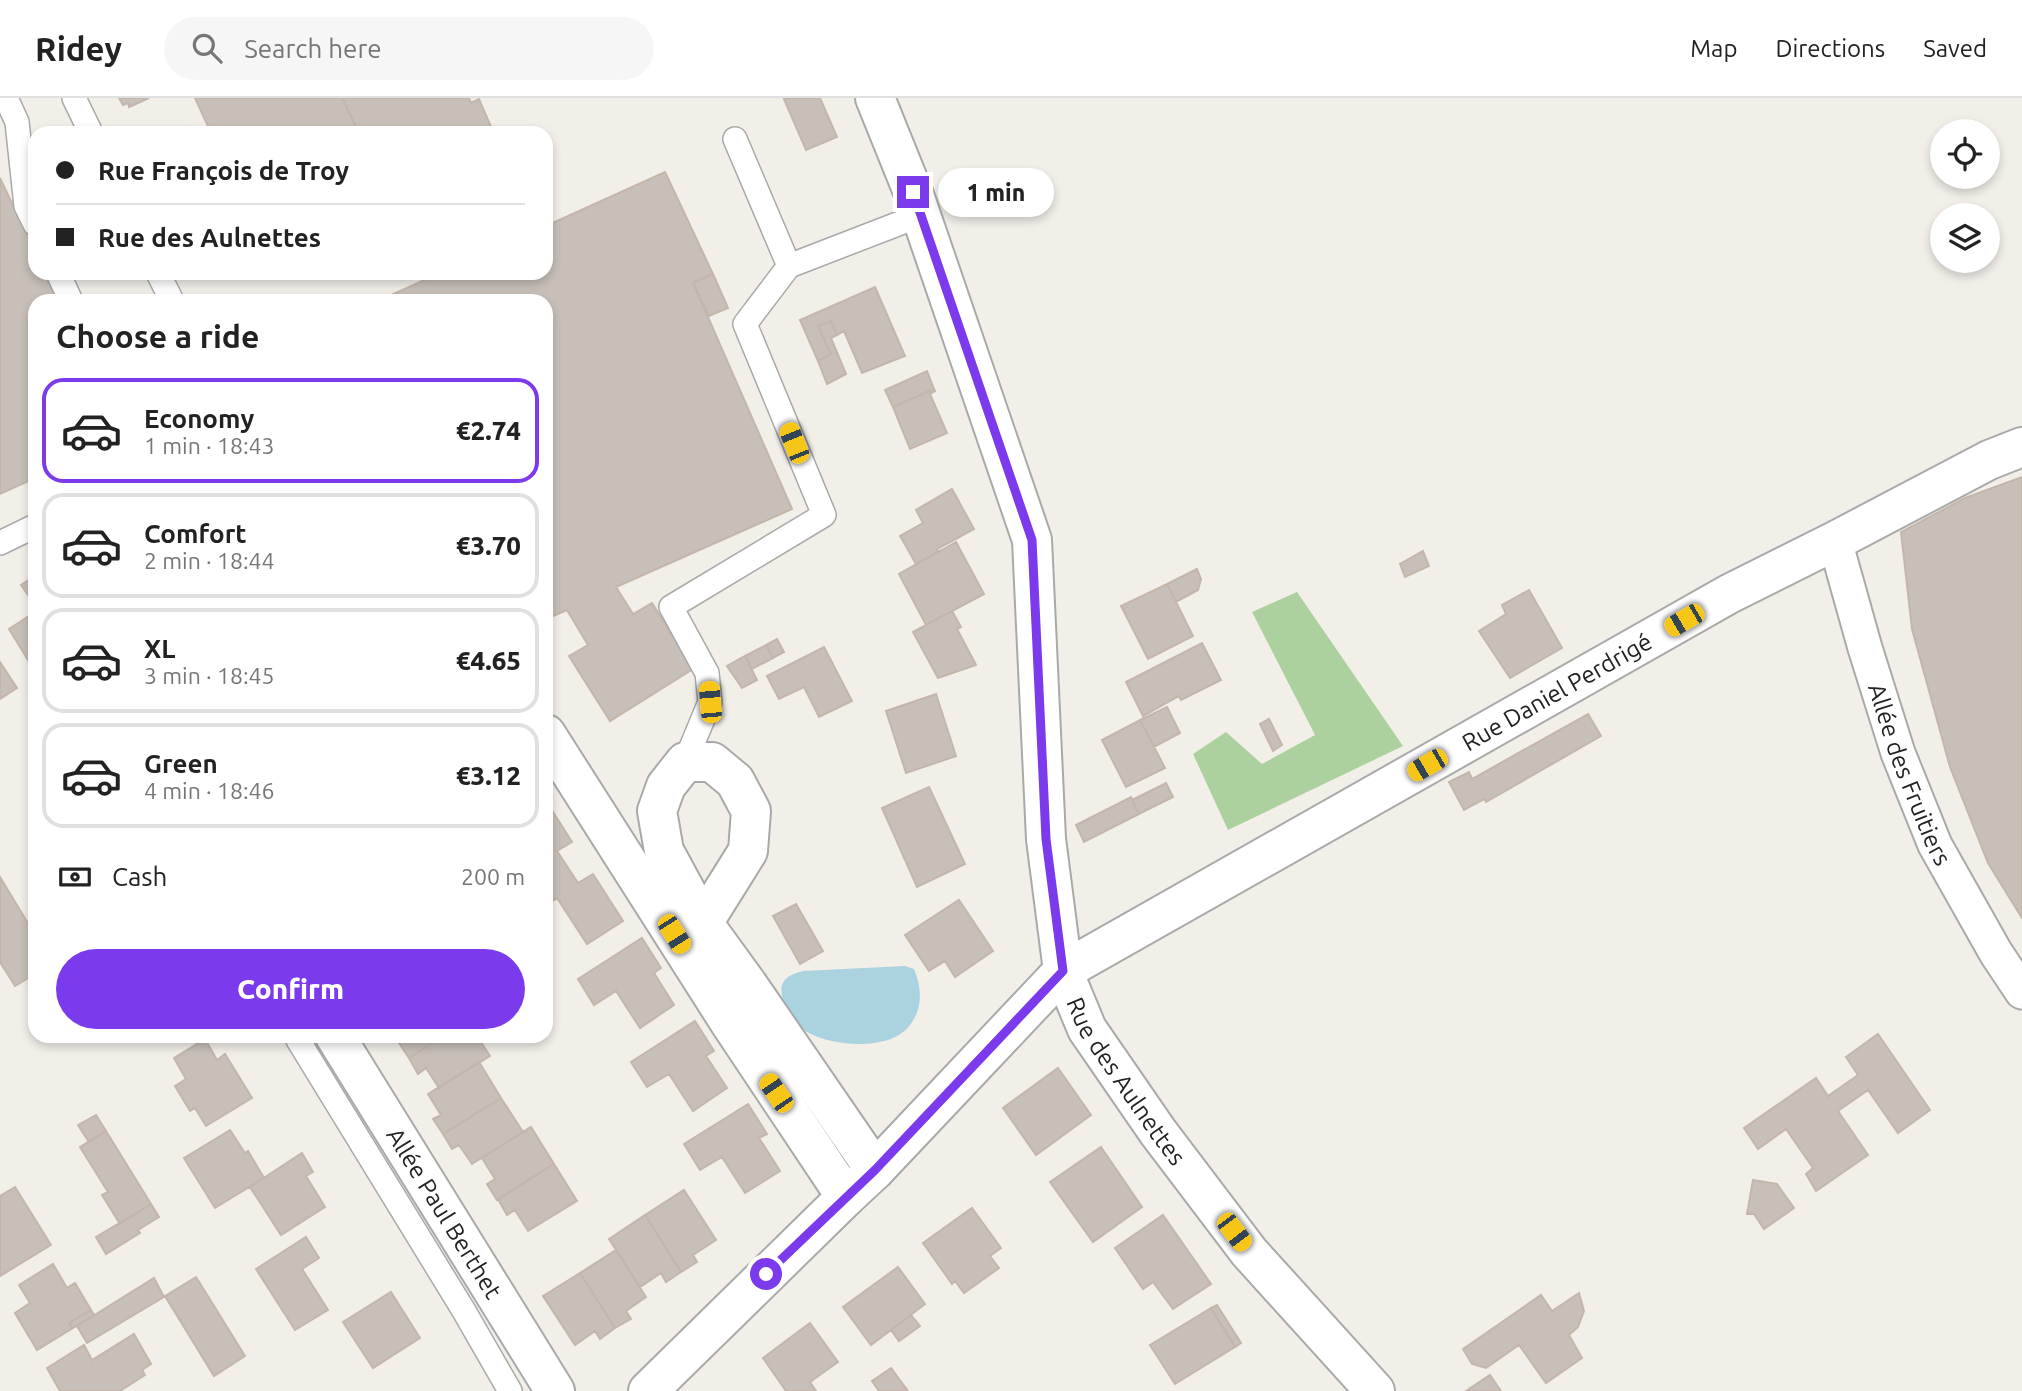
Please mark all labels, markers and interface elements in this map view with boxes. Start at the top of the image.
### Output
search box [164,17,654,80]
icon: search [188,29,226,67]
text: Ridey [35,30,122,67]
text: Search here [244,34,382,63]
text: Map [1690,35,1737,62]
text: Directions [1775,35,1885,62]
text: Saved [1923,35,1987,62]
map controls [1930,119,2000,273]
button: locate [1930,119,2000,189]
text: Rue François de Troy [98,156,349,185]
callout: 1 min [937,168,1053,217]
route end [897,176,929,208]
text: 1 min [967,180,1025,205]
button: layers [1930,203,2000,273]
text: Rue des Aulnettes [98,223,321,252]
text: Choose a ride [56,318,259,354]
icon: car [60,399,123,462]
text: Economy [144,404,254,433]
text: €2.74 [456,416,521,445]
car [777,420,812,466]
text: 1 min · 18:43 [144,433,275,458]
icon: car [60,514,123,577]
text: Comfort [144,519,247,548]
text: €3.70 [456,531,521,560]
text: 2 min · 18:44 [144,548,275,573]
car [1661,600,1708,640]
street label: Rue Daniel Perdrigé [1457,627,1656,756]
icon: car [60,629,123,692]
text: XL [144,634,175,663]
text: €4.65 [456,646,521,675]
text: 3 min · 18:45 [144,663,275,688]
car [698,680,723,724]
street label: Allée des Fruitiers [1863,680,1957,870]
icon: car [60,744,123,807]
car [1404,745,1451,785]
text: Green [144,749,218,778]
text: €3.12 [456,761,521,790]
text: 4 min · 18:46 [144,778,275,803]
icon: cash [56,858,94,896]
text: Cash [112,862,167,891]
text: 200 m [461,864,525,889]
car [654,911,695,957]
button: Confirm [56,949,525,1029]
street label: Rue des Aulnettes [1062,993,1191,1170]
car [756,1070,797,1116]
street label: Allée Paul Berthet [382,1123,508,1304]
car [1213,1209,1256,1255]
route start [750,1258,782,1290]

